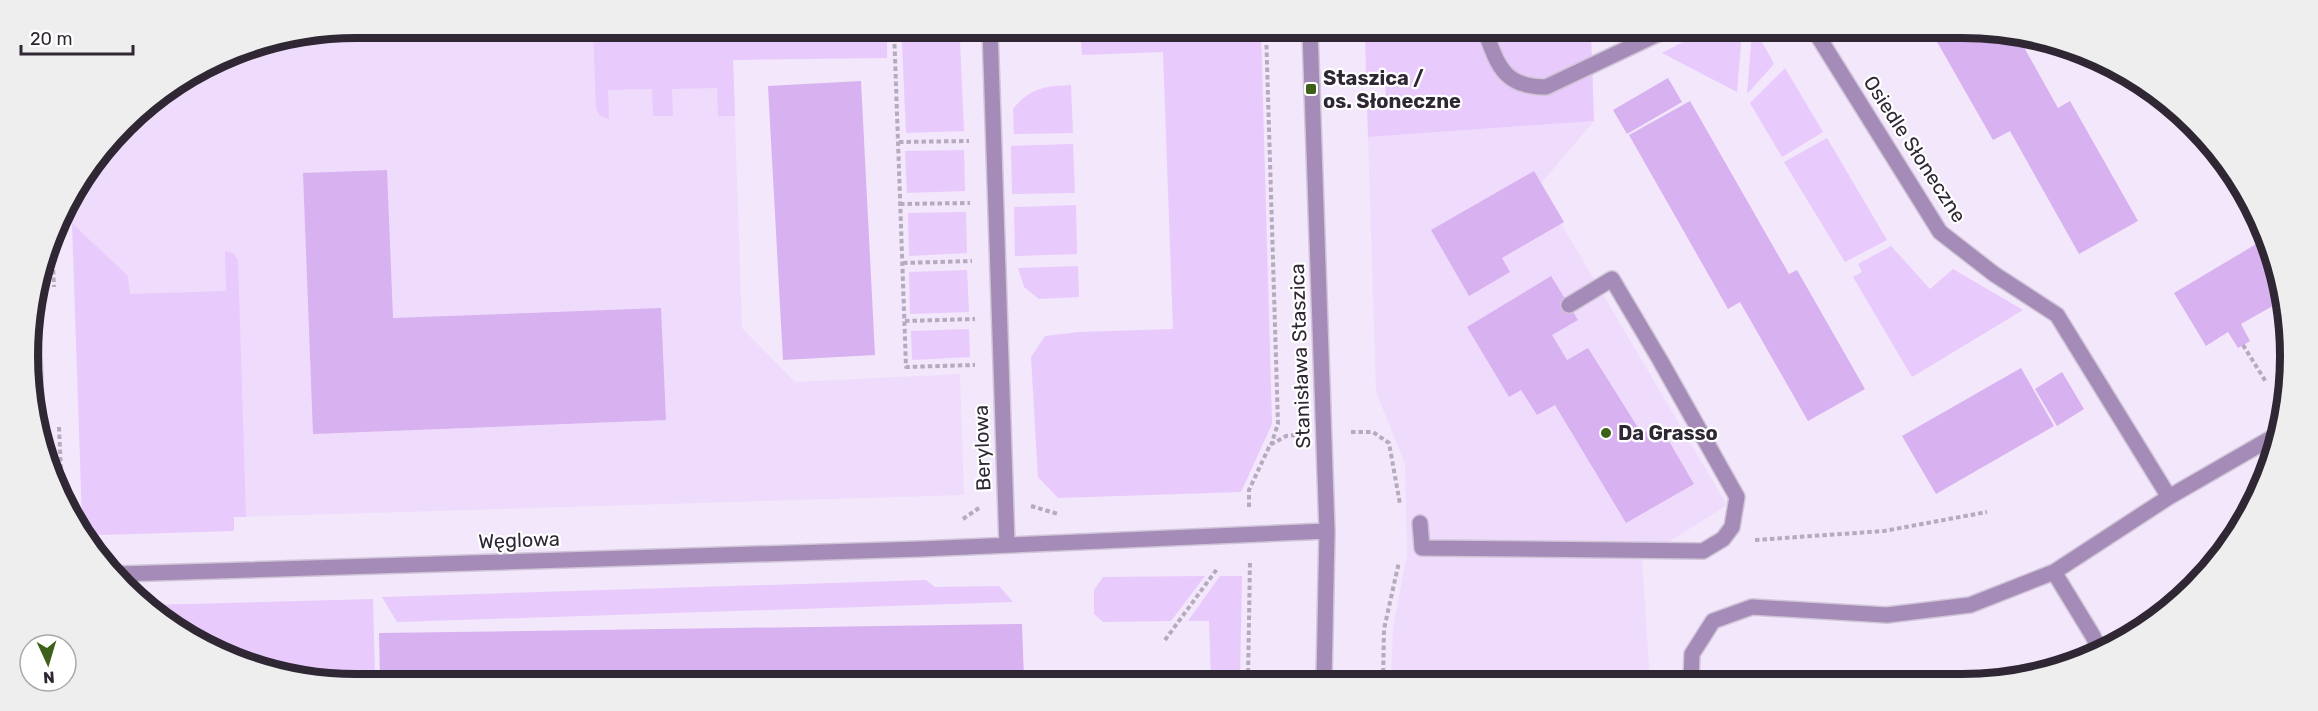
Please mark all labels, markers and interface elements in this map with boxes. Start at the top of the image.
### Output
scale bar [21,18,134,56]
text: 20 m [30,28,72,50]
place label: Staszica / os. Słoneczne [1323,66,1461,113]
street label: Osiedle Słoneczne [1859,71,1971,227]
marker: Staszica / os. Słoneczne [1304,82,1318,96]
street label: Stanisława Staszica [1285,263,1315,449]
street label: Berylowa [969,405,995,491]
place label: Da Grasso [1618,421,1718,445]
marker: Da Grasso [1599,426,1613,440]
street label: Węglowa [478,527,560,553]
north arrow [18,633,78,693]
text: N [43,668,55,687]

